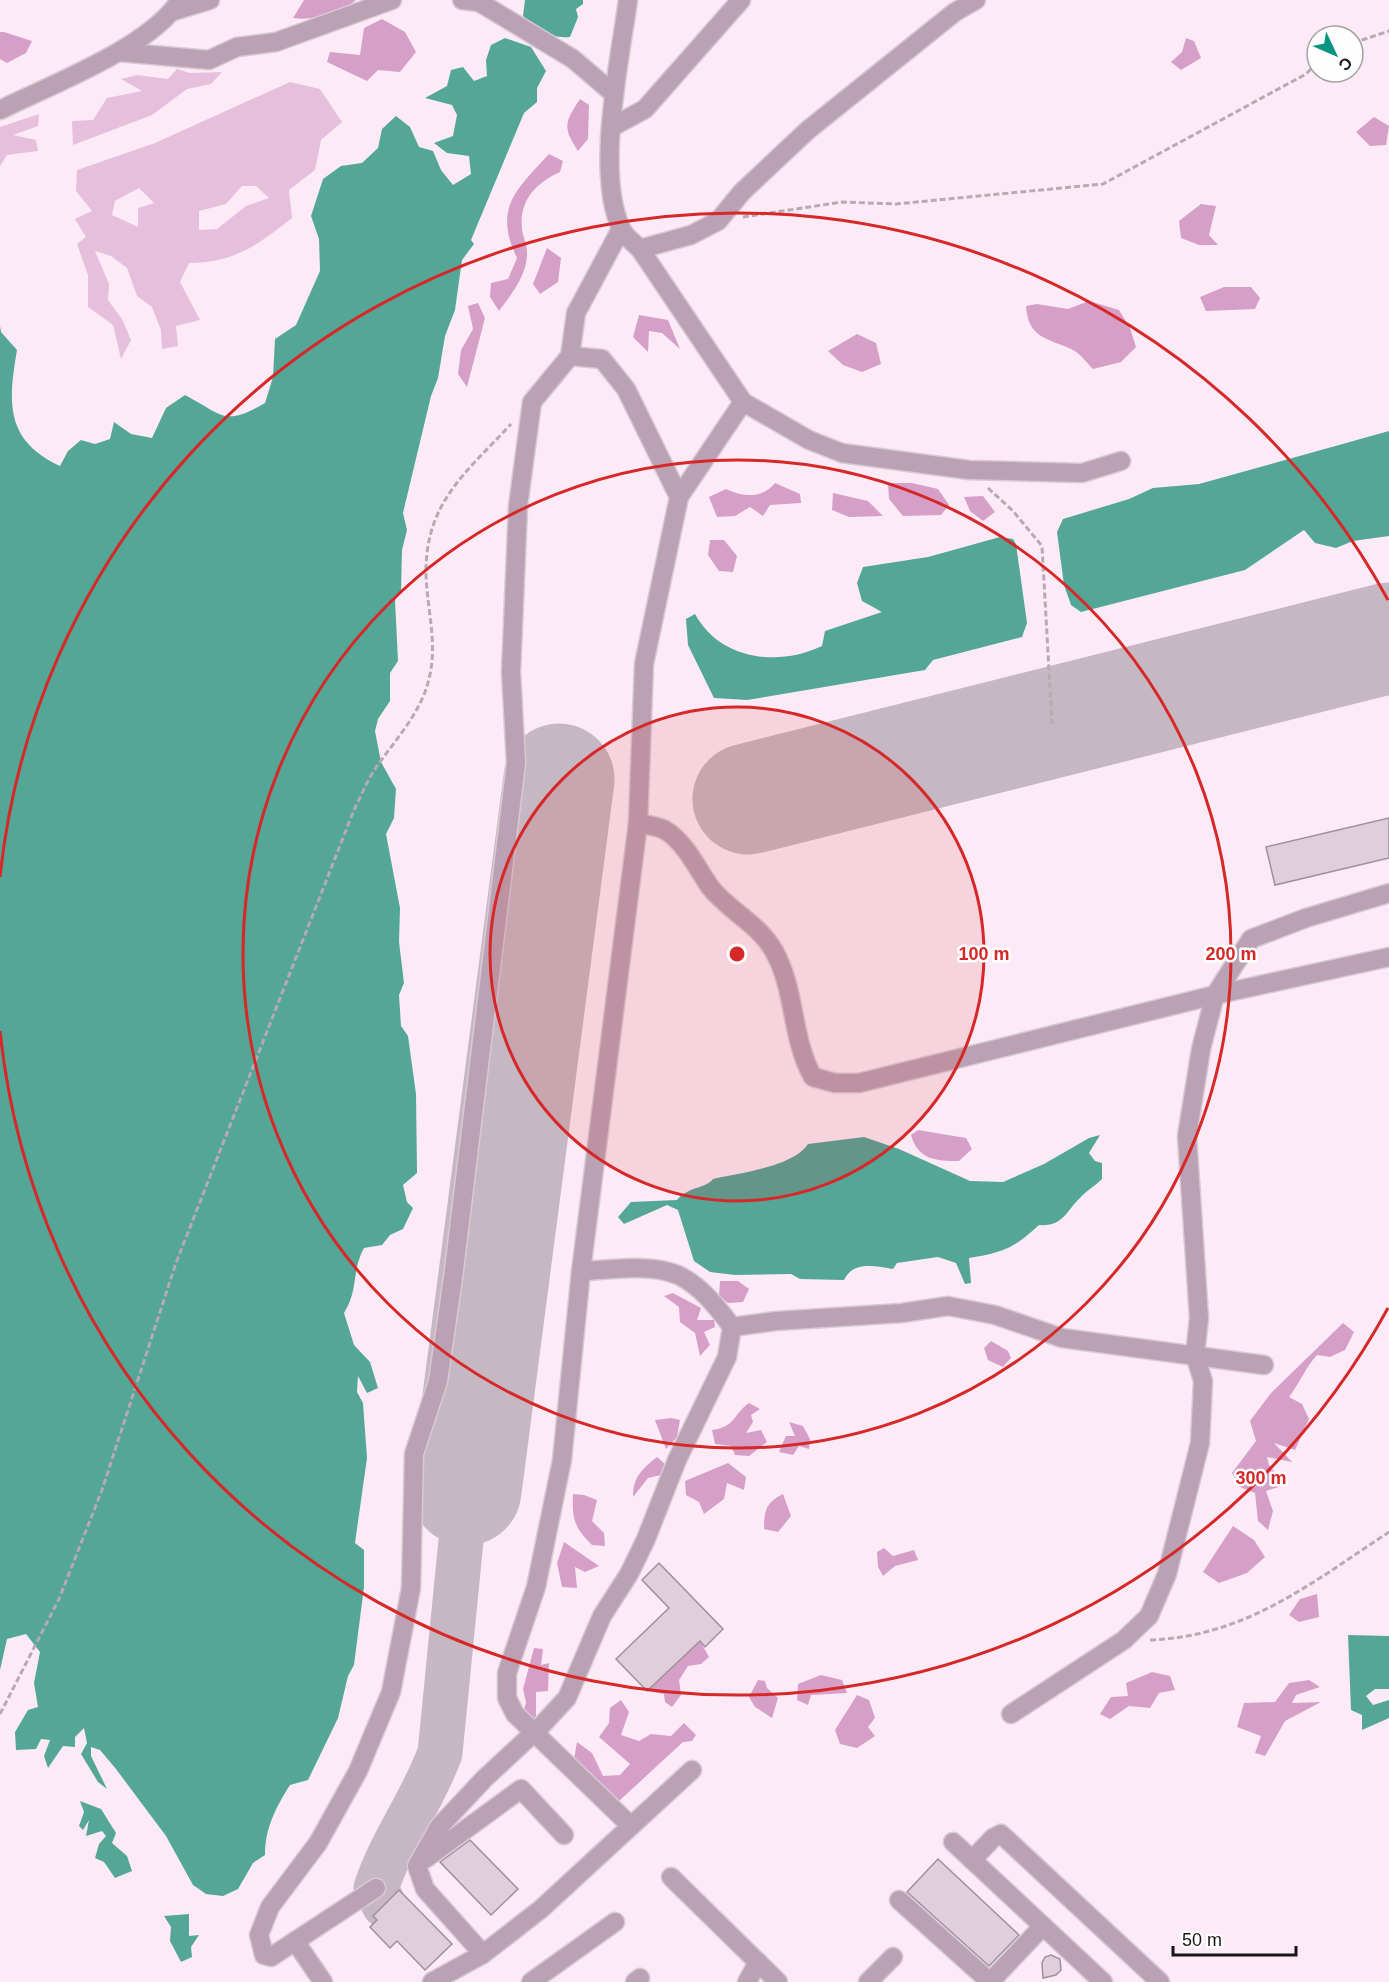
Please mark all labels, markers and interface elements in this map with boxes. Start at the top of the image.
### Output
north arrow [1305,24,1365,84]
text: С [1335,54,1356,74]
centre of rings [727,944,747,964]
text: 100 m [958,944,1010,964]
text: 200 m [1205,944,1257,964]
text: 300 m [1235,1468,1287,1488]
scale bar [1173,1919,1296,1957]
text: 50 m [1182,1930,1222,1950]

